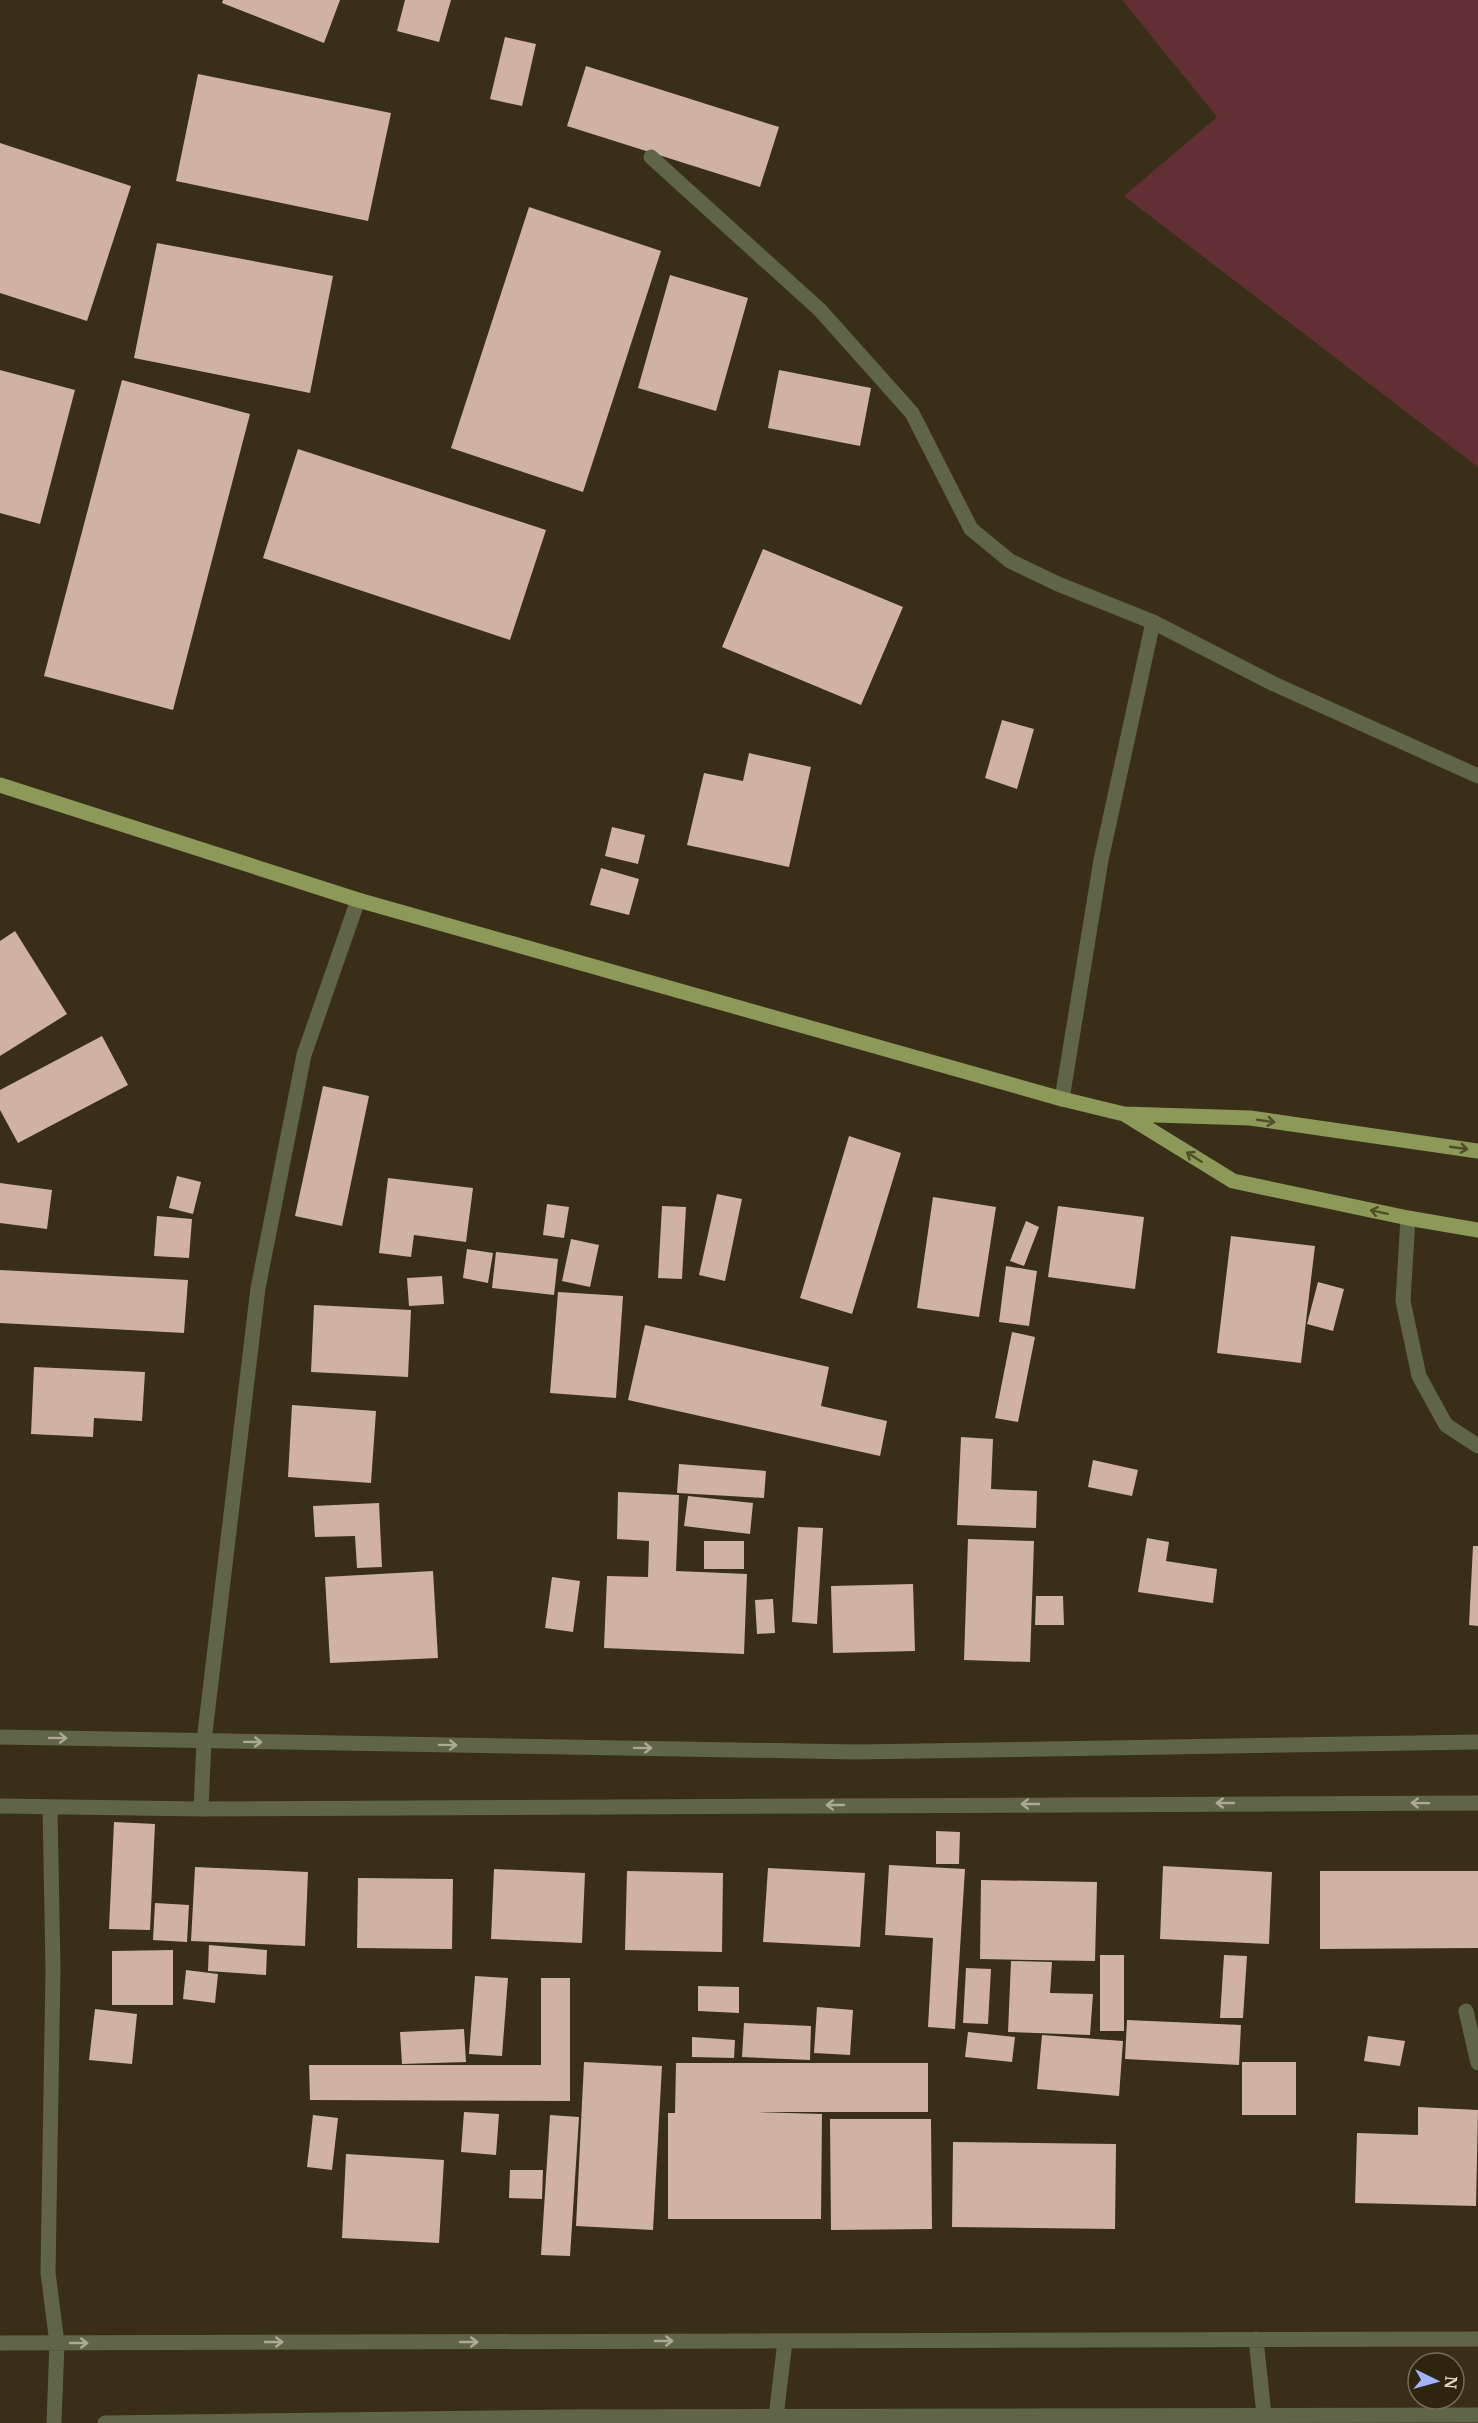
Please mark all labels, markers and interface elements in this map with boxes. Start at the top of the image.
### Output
one-way arrow [1256,1115,1276,1126]
one-way arrow [1449,1143,1469,1154]
one-way arrow [1186,1151,1203,1163]
one-way arrow [1370,1206,1389,1217]
one-way arrow [48,1732,68,1744]
one-way arrow [243,1736,263,1748]
one-way arrow [438,1739,458,1751]
one-way arrow [633,1742,653,1754]
one-way arrow [1410,1797,1430,1809]
one-way arrow [1215,1798,1235,1809]
one-way arrow [825,1799,845,1811]
one-way arrow [1020,1799,1040,1810]
one-way arrow [654,2335,674,2347]
one-way arrow [264,2336,284,2348]
one-way arrow [459,2336,479,2348]
one-way arrow [69,2337,89,2349]
north arrow [1406,2351,1466,2411]
text: N [1440,2375,1461,2390]

